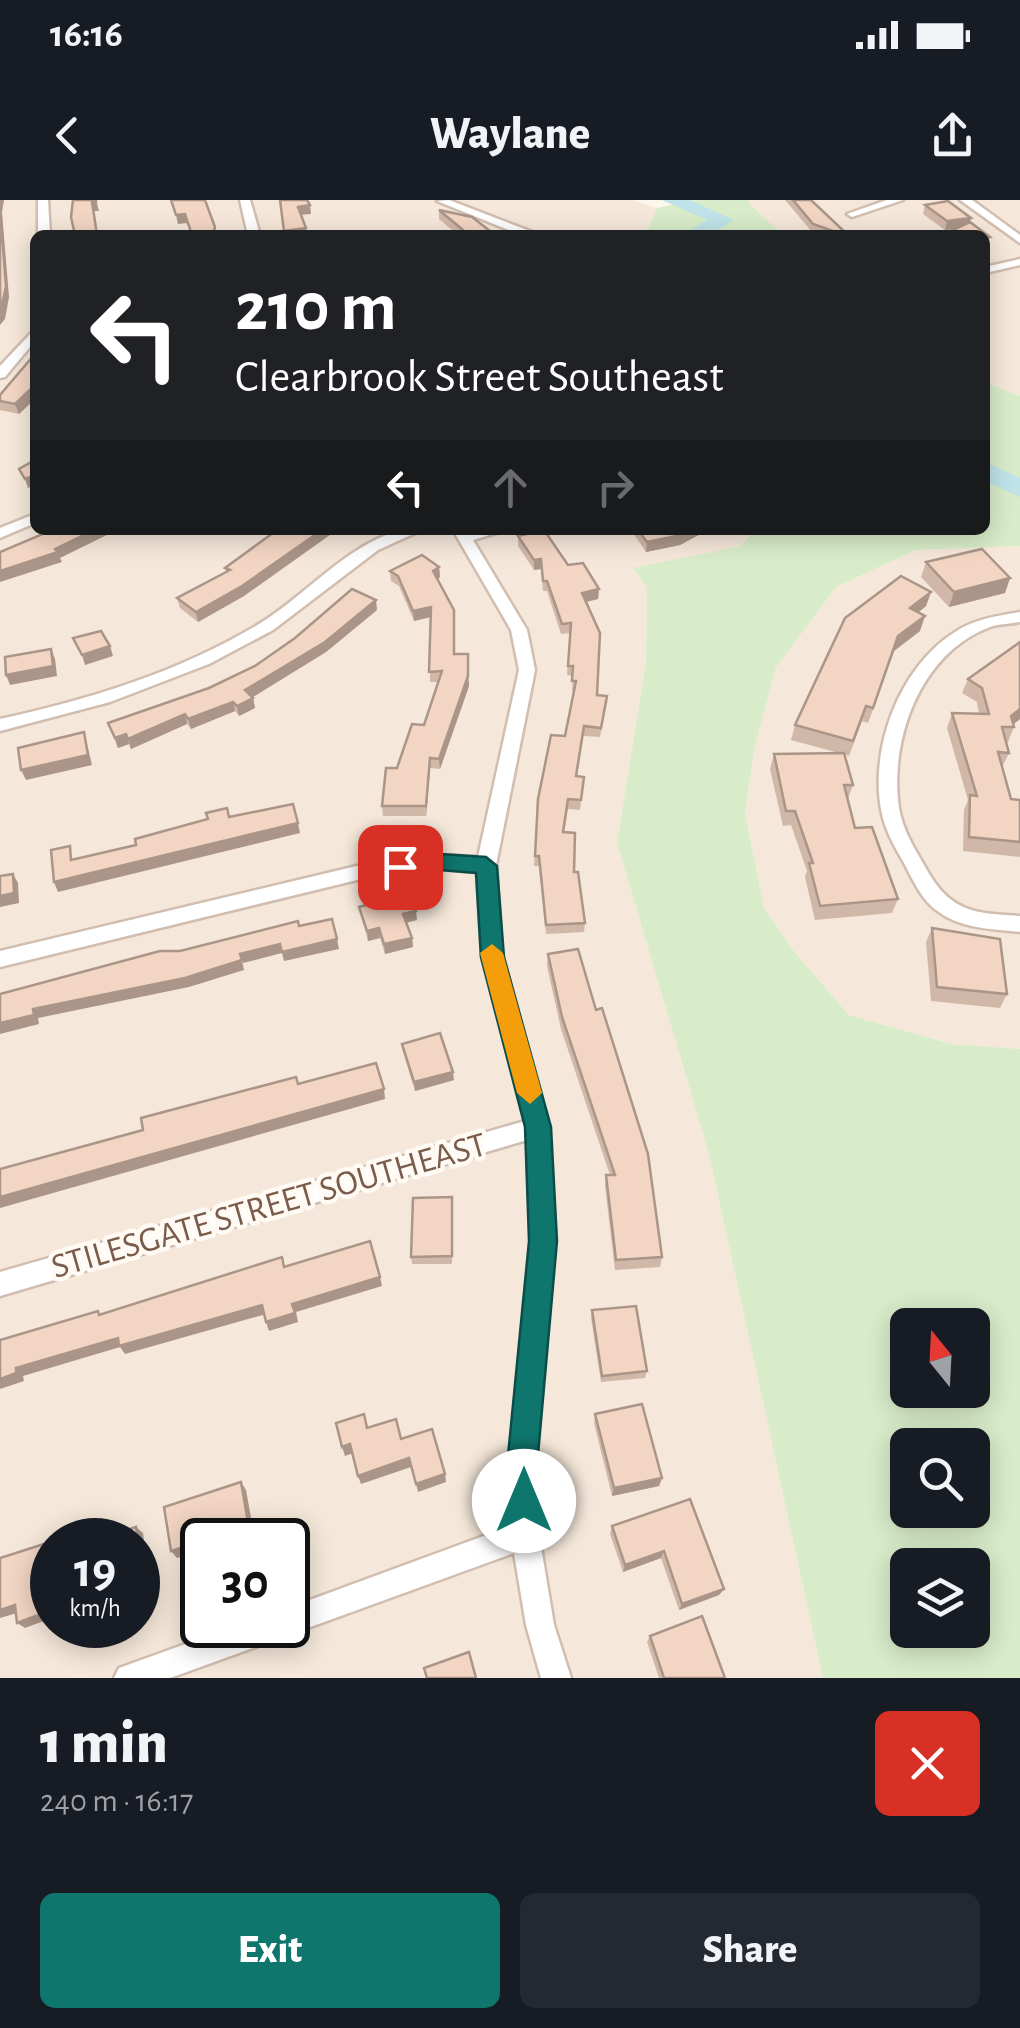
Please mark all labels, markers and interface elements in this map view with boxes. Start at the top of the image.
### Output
text: 16:16 [50,16,123,54]
icon: back [40,108,95,163]
icon: share [925,108,980,163]
text: Waylane [430,112,590,157]
icon: left [70,270,200,400]
text: 210 m [235,273,397,343]
text: Clearbrook Street Southeast [235,355,724,400]
icon: left [378,460,433,515]
icon: ahead [483,460,538,515]
icon: right [588,460,643,515]
pin [358,825,443,910]
icon: arrive [373,840,428,895]
street label: STILESGATE STREET SOUTHEAST [48,1127,490,1285]
north arrow [890,1308,990,1408]
map controls [890,1308,990,1648]
button: search [890,1428,990,1528]
position arrow [472,1449,576,1553]
speed limit sign: 30 [180,1518,310,1648]
text: 19 [74,1546,116,1596]
button: layers [890,1548,990,1648]
text: km/h [69,1596,121,1621]
button: close [875,1711,980,1816]
text: 1 min [40,1714,168,1774]
text: 240 m · 16:17 [40,1785,193,1817]
button: Exit [40,1893,500,2008]
button: Share [520,1893,980,2008]

